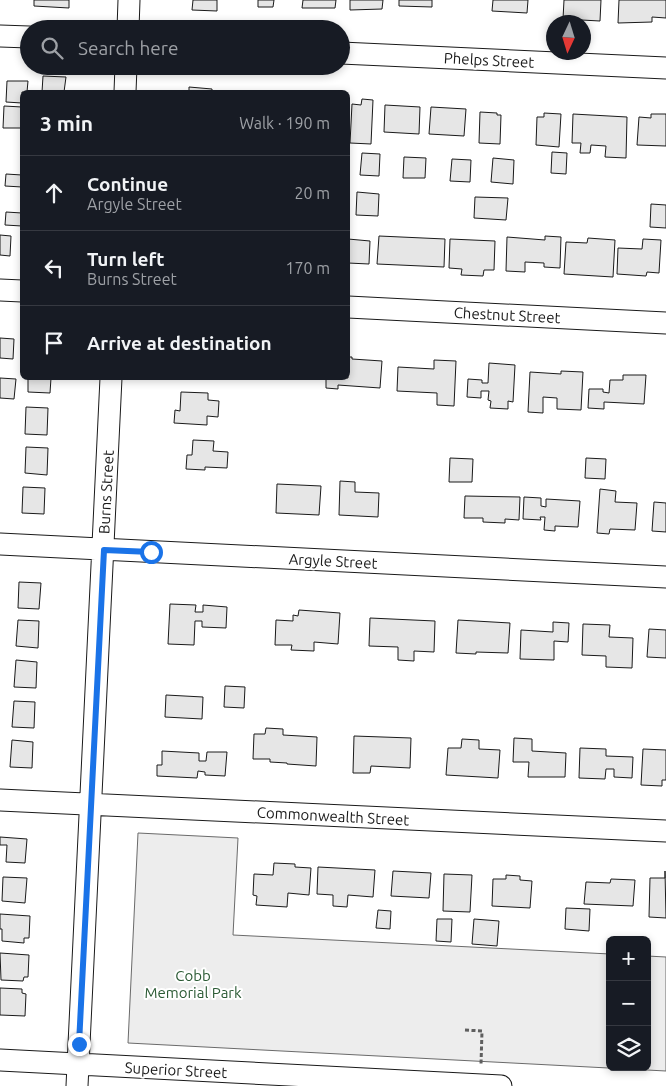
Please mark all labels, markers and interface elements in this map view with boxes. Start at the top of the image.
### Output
north arrow [546,15,591,60]
search box [20,20,350,75]
icon: search [38,34,66,62]
text: Search here [78,37,178,59]
street label: Phelps Street [443,49,535,71]
text: 3 min [40,111,93,135]
text: Walk · 190 m [239,114,330,132]
text: Continue [87,173,168,195]
icon: ahead [40,179,68,207]
text: 20 m [294,184,330,202]
text: Argyle Street [87,195,182,213]
text: Turn left [87,248,165,270]
icon: left [40,254,68,282]
text: 170 m [285,259,330,277]
text: Burns Street [87,270,177,288]
street label: Chestnut Street [453,304,561,326]
icon: arrive [40,329,68,357]
text: Arrive at destination [87,332,272,354]
street label: Burns Street [95,449,117,534]
route start [140,541,163,564]
street label: Argyle Street [288,550,378,572]
street label: Commonwealth Street [256,804,410,828]
map controls [606,936,651,1071]
button: + [606,936,651,981]
park label: Cobb Memorial Park [144,967,242,1001]
button: − [606,981,651,1026]
button: layers [606,1026,651,1071]
route end [68,1033,91,1056]
street label: Superior Street [124,1059,228,1081]

